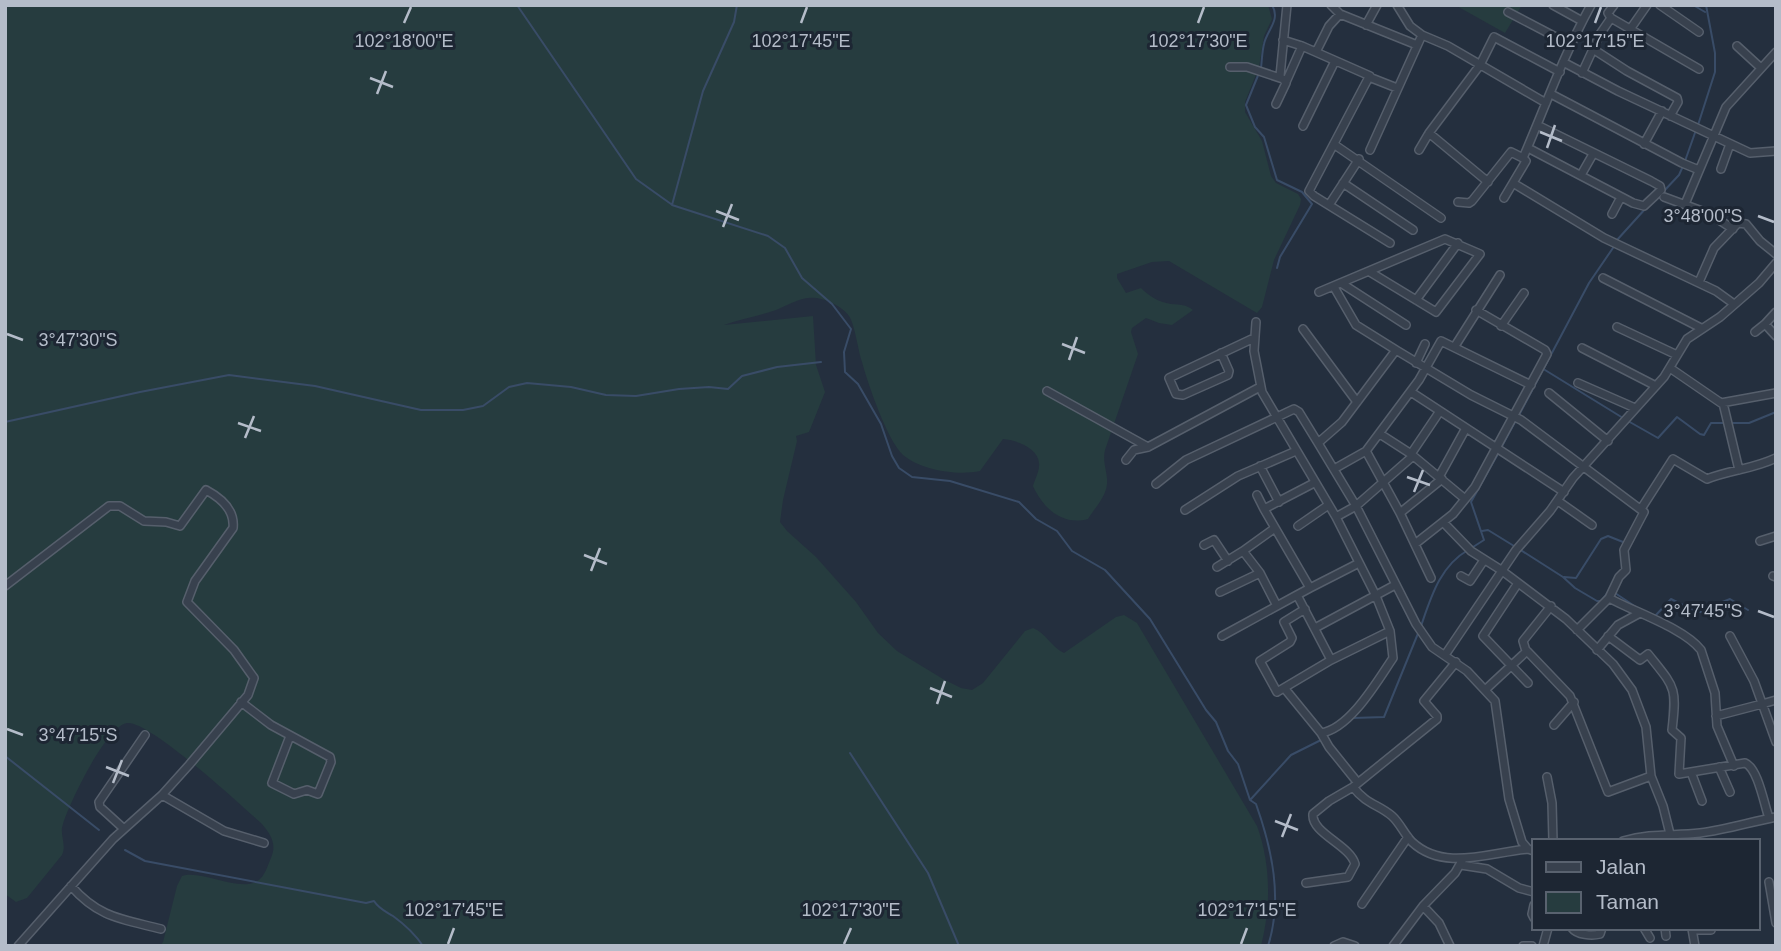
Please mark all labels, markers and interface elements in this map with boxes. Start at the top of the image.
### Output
text: 102°18'00"E [354,31,454,51]
text: 102°17'45"E [751,31,851,51]
text: 102°17'30"E [1148,31,1248,51]
text: 102°17'15"E [1545,31,1645,51]
text: 3°48'00"S [1663,206,1743,226]
text: 3°47'30"S [38,330,118,350]
text: 3°47'45"S [1663,601,1743,621]
text: 3°47'15"S [38,725,118,745]
legend [1532,839,1760,930]
text: Jalan [1596,855,1646,878]
text: Taman [1596,890,1659,913]
text: 102°17'45"E [404,900,504,920]
text: 102°17'30"E [801,900,901,920]
text: 102°17'15"E [1197,900,1297,920]

